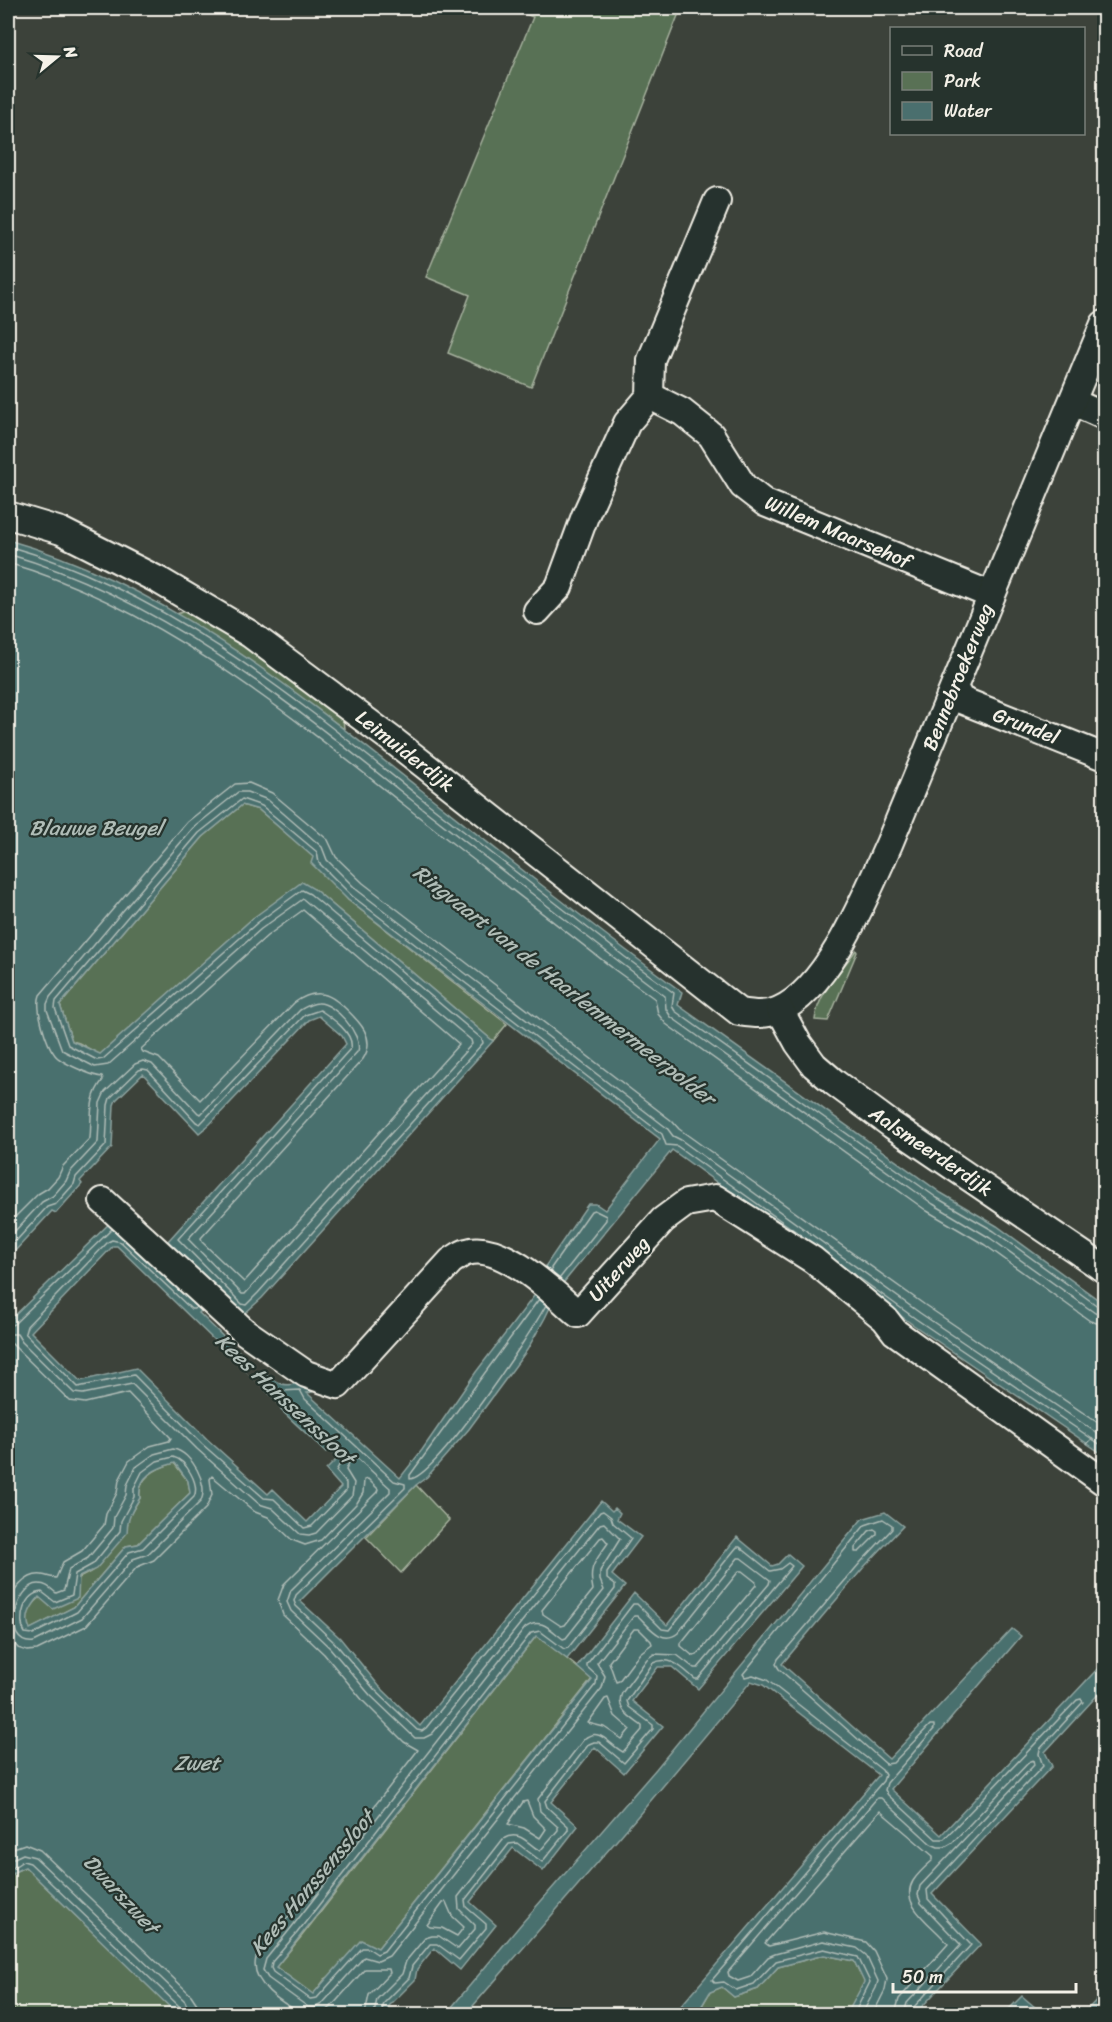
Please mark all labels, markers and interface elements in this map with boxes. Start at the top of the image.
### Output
north arrow [27,27,87,87]
legend [890,27,1085,135]
text: Road [944,35,984,67]
text: N [55,41,87,63]
text: Park [944,65,981,97]
text: Water [944,95,993,127]
street label: Willem Maarsehof [759,485,920,580]
street label: Bennebroekerweg [912,598,1004,756]
street label: Grundel [988,697,1066,755]
street label: Leimuiderdijk [347,701,463,801]
water label: Blauwe Beugel [29,809,168,847]
water label: Ringvaart van de Haarlemmermeerpolder [404,854,727,1118]
street label: Aalsmeerderdijk [861,1096,1000,1206]
street label: Uiterweg [579,1228,659,1310]
water label: Kees Hanssenssloot [206,1324,366,1477]
water label: Zwet [174,1744,223,1782]
water label: Kees Hanssenssloot [239,1799,387,1964]
water label: Dwarszwet [73,1845,171,1946]
scale bar [893,1956,1076,1994]
text: 50 m [902,1961,943,1993]

